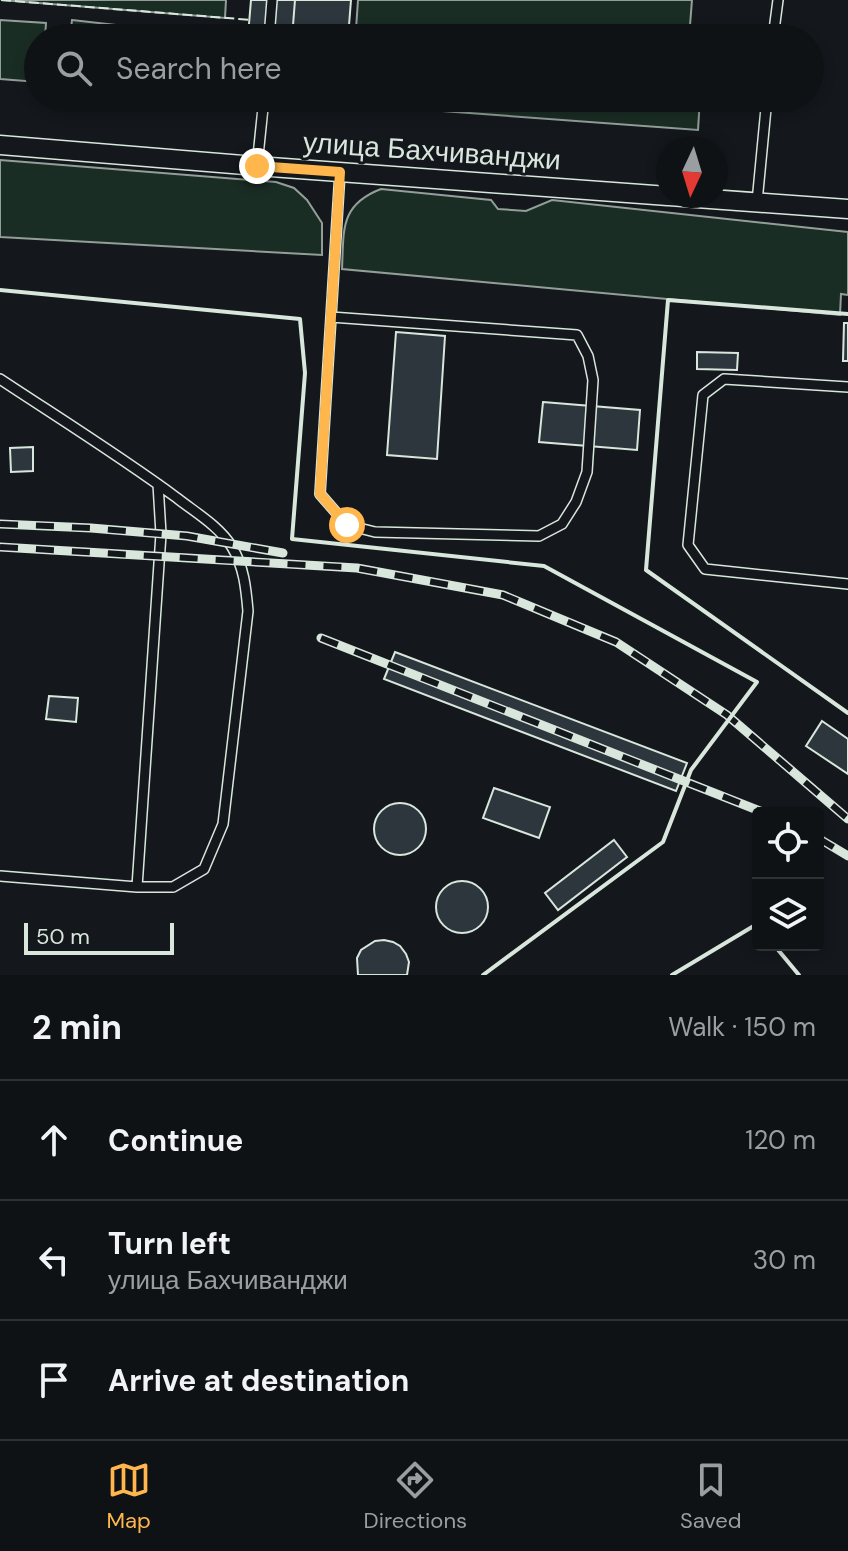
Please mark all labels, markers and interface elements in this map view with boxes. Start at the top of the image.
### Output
search box [24,24,824,112]
icon: search [52,46,96,90]
text: Search here [116,49,282,88]
street label: улица Бахчиванджи [302,124,562,178]
north arrow [656,136,728,208]
route end [239,148,275,184]
route start [329,507,365,543]
map controls [752,807,824,951]
button: locate [752,807,824,879]
button: layers [752,879,824,951]
scale bar [24,919,174,955]
text: 50 m [36,922,90,951]
text: 2 min [32,1005,122,1050]
text: Walk · 150 m [668,1010,816,1044]
icon: ahead [32,1118,76,1162]
text: Continue [108,1121,243,1160]
text: 120 m [745,1123,816,1157]
text: Turn left [108,1224,231,1263]
icon: left [32,1238,76,1282]
text: 30 m [753,1243,816,1277]
text: улица Бахчиванджи [108,1263,348,1297]
icon: arrive [32,1358,76,1402]
text: Arrive at destination [108,1361,409,1400]
tab: Map [106,1458,151,1535]
tab: Directions [364,1458,467,1535]
tab: Saved [680,1458,742,1535]

